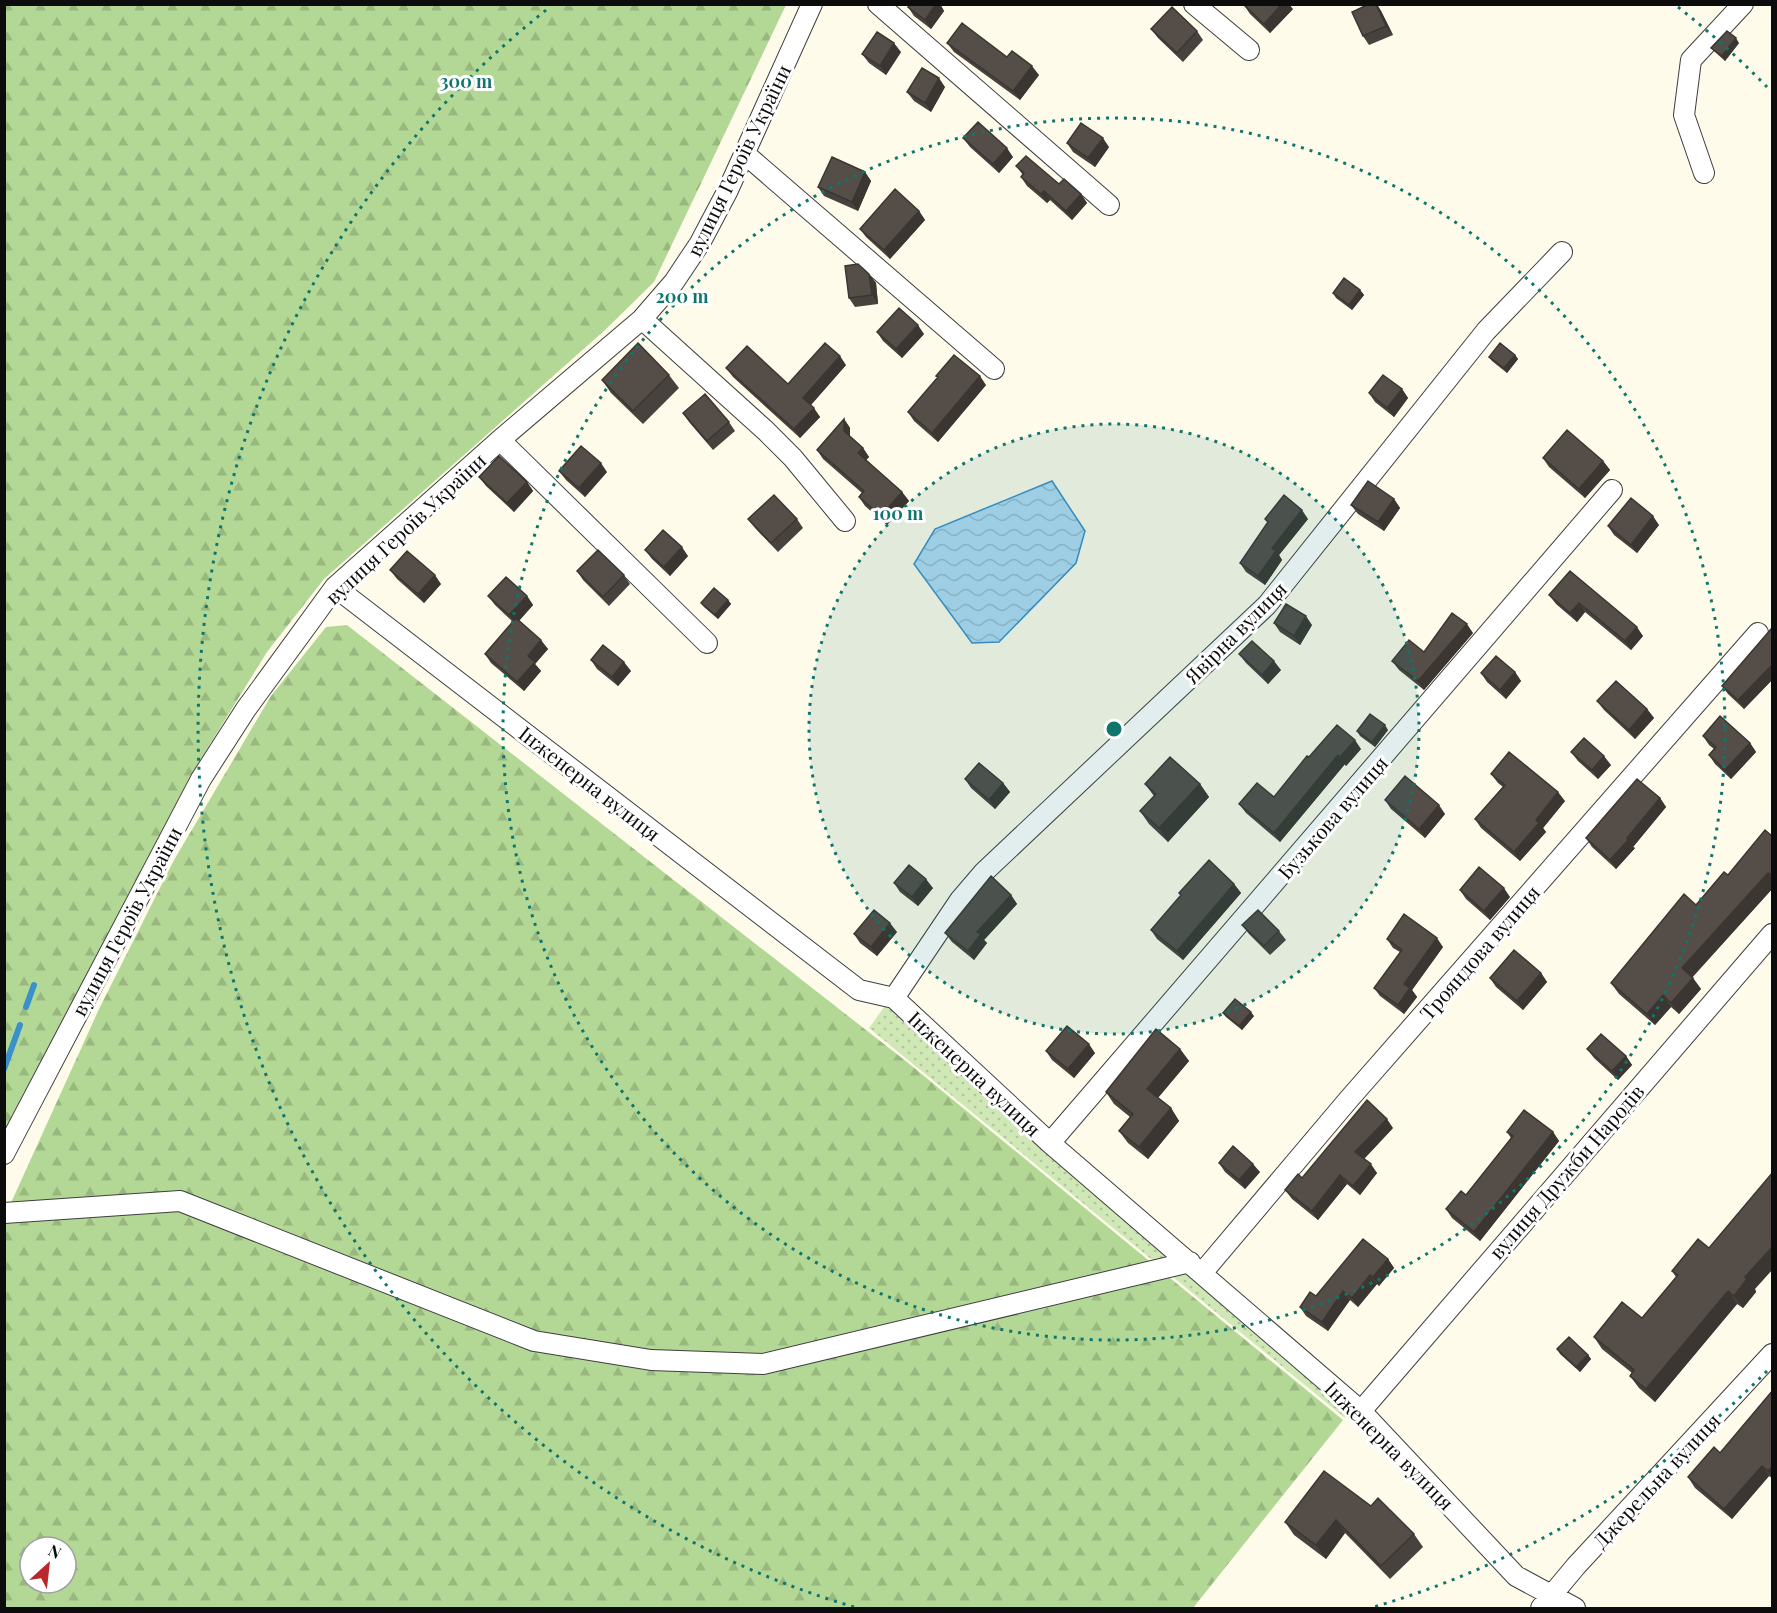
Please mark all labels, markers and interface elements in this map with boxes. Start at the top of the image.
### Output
street label: вулиця Героїв України [680,59,796,261]
text: 300 m [440,69,493,93]
text: 200 m [655,284,709,308]
street label: вулиця Героїв України [319,446,491,610]
text: 100 m [873,501,924,525]
street label: Явірна вулиця [1177,575,1292,690]
street label: Інженерна вулиця [514,719,666,847]
centre of rings [1104,719,1124,739]
street label: Бузькова вулиця [1271,749,1393,884]
street label: вулиця Героїв України [65,822,187,1020]
street label: Трояндова вулиця [1413,879,1545,1025]
street label: Інженерна вулиця [903,1004,1047,1142]
street label: вулиця Дружби Народів [1482,1078,1650,1264]
street label: Інженерна вулиця [1320,1375,1461,1516]
street label: Джерельна вулиця [1587,1407,1726,1553]
north arrow [18,1535,78,1595]
text: N [45,1539,65,1563]

